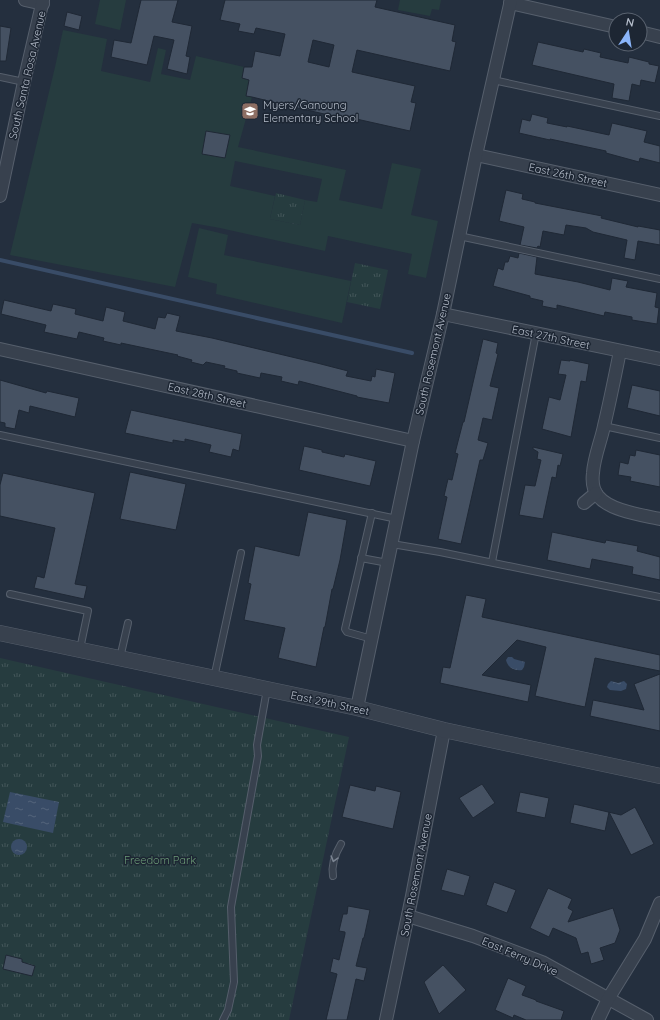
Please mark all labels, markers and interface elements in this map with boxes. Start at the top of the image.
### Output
street label: South Santa Rosa Avenue [5,10,49,140]
north arrow [608,12,648,52]
text: N [625,15,635,30]
place label: Myers/Ganoung Elementary School [263,98,358,125]
school or university icon: Myers/Ganoung Elementary School [240,101,260,121]
street label: East 26th Street [527,160,609,190]
street label: South Rosemont Avenue [412,292,454,416]
street label: East 27th Street [511,322,592,352]
street label: East 28th Street [167,379,248,411]
street label: East 29th Street [289,688,371,718]
street label: South Rosemont Avenue [397,812,435,938]
park label: Freedom Park [124,853,196,867]
one-way arrow [330,856,339,863]
street label: East Ferry Drive [480,934,560,978]

